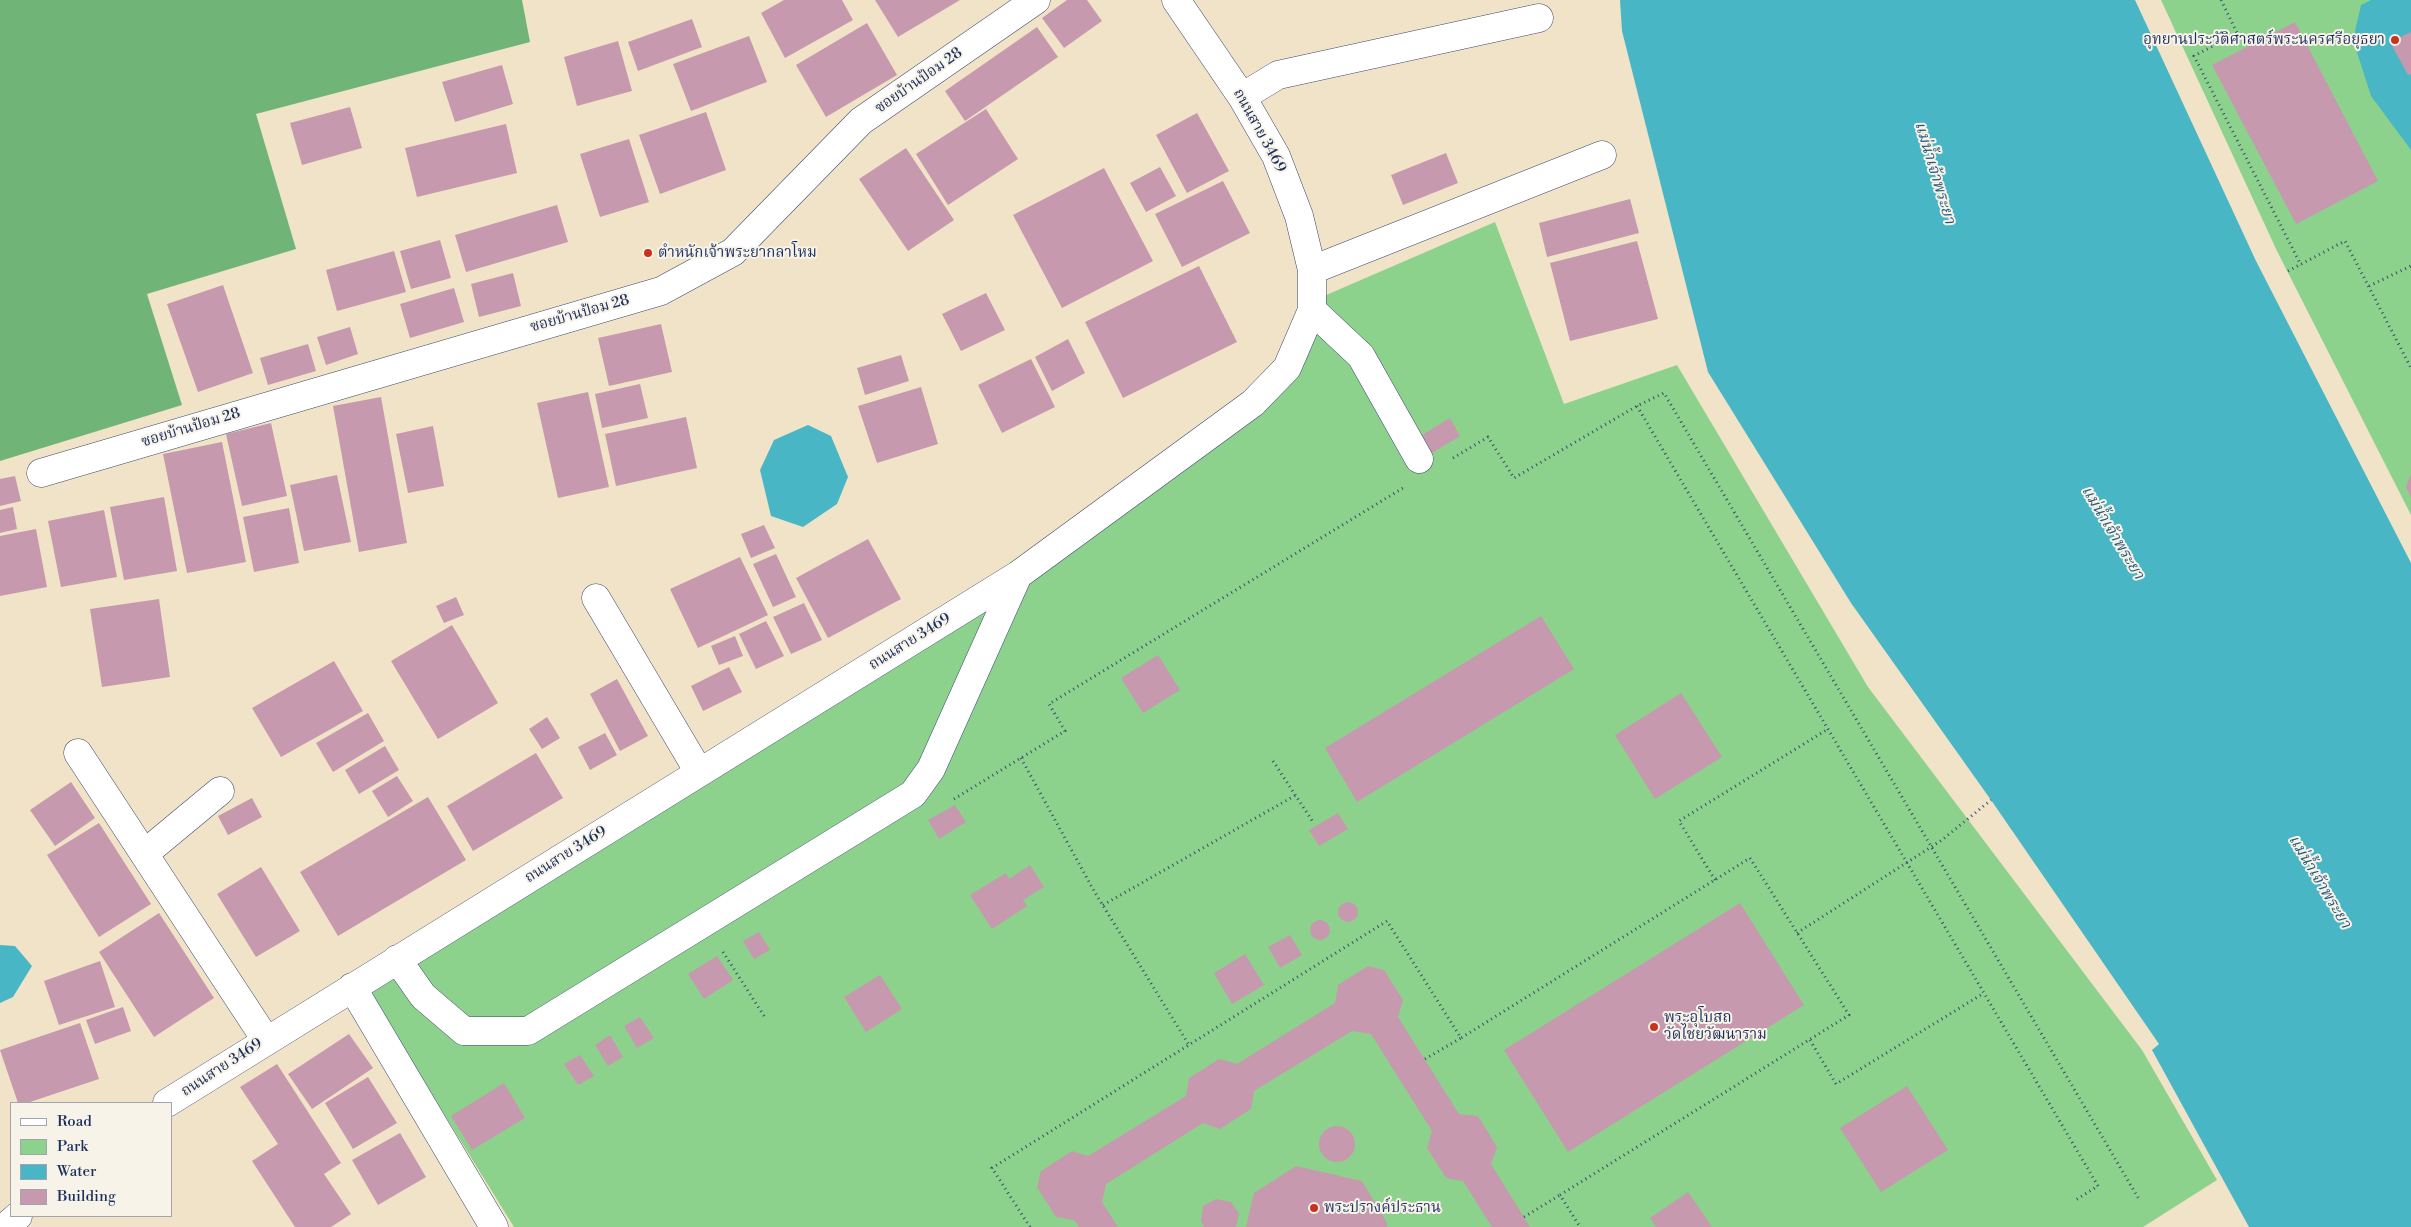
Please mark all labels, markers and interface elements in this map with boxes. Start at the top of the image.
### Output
place label: อุทยานประวัติศาสตร์พระนครศรีอยุธยา [2143,31,2385,49]
marker: อุทยานประวัติศาสตร์พระนครศรีอยุธยา [2389,34,2401,46]
street label: ซอยบ้านป้อม 28 [872,44,966,118]
street label: ถนนสาย 3469 [1229,86,1289,176]
water label: แม่น้ำเจ้าพระยา [1909,120,1959,226]
place label: ตำหนักเจ้าพระยากลาโหม [658,244,817,262]
marker: ตำหนักเจ้าพระยากลาโหม [642,247,654,259]
street label: ซอยบ้านป้อม 28 [528,291,632,337]
street label: ซอยบ้านป้อม 28 [139,404,243,452]
water label: แม่น้ำเจ้าพระยา [2077,483,2147,583]
street label: ถนนสาย 3469 [866,610,954,674]
street label: ถนนสาย 3469 [522,823,610,887]
water label: แม่น้ำเจ้าพระยา [2284,832,2354,932]
place label: พระอุโบสถ วัดไชยวัฒนาราม [1664,1009,1767,1044]
marker: พระอุโบสถ วัดไชยวัฒนาราม [1648,1021,1660,1033]
street label: ถนนสาย 3469 [178,1035,266,1101]
legend [10,1102,172,1217]
text: Road [57,1112,92,1131]
text: Park [57,1137,88,1156]
text: Water [57,1162,96,1181]
text: Building [57,1187,116,1206]
place label: พระปรางค์ประธาน [1324,1199,1441,1217]
marker: พระปรางค์ประธาน [1308,1202,1320,1214]

